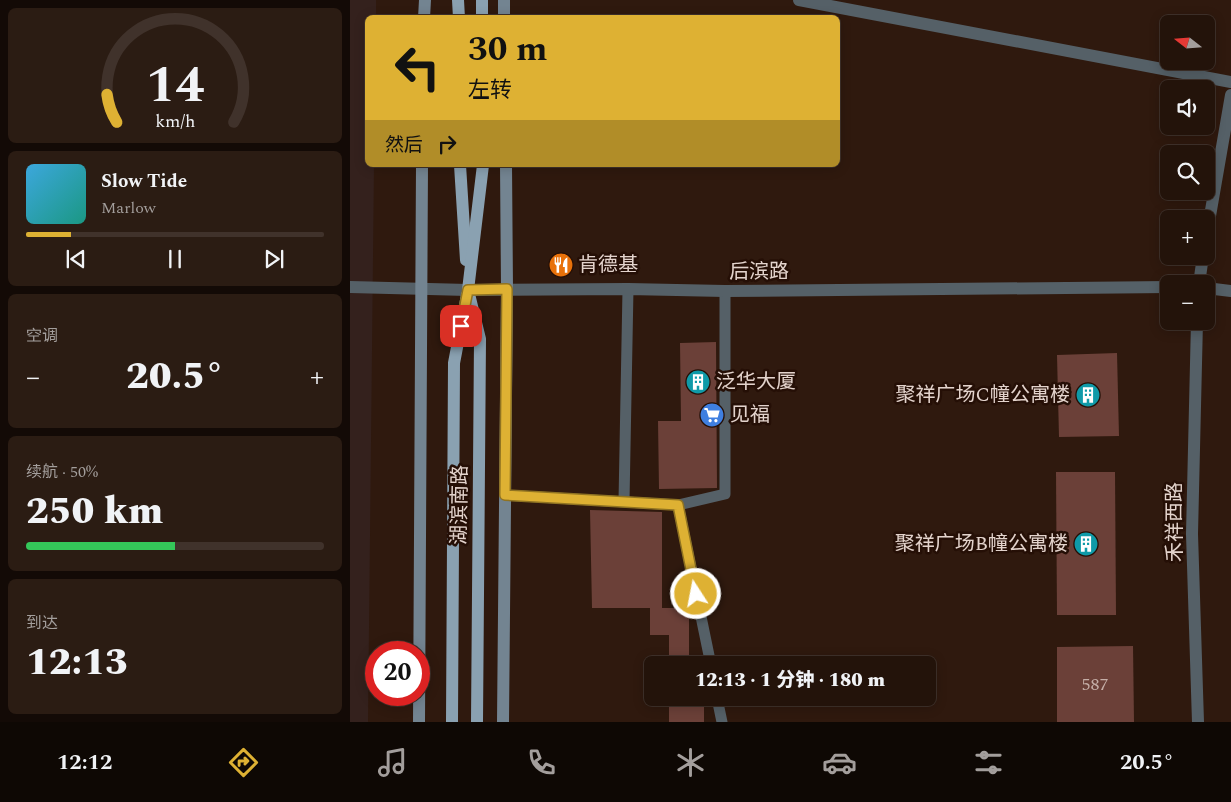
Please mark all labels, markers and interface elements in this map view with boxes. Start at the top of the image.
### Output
north arrow [1160,15,1215,70]
map controls [1160,15,1215,330]
text: 30 m [468,23,548,76]
icon: left [385,35,450,100]
text: 14 [146,46,204,125]
text: 左转 [468,74,512,107]
button: sound [1160,80,1215,135]
text: km/h [155,108,195,135]
icon: right [433,130,461,158]
text: 然后 [385,131,423,160]
button: search [1160,145,1215,200]
text: Slow Tide [101,167,187,196]
text: Marlow [101,196,156,220]
button: + [1160,210,1215,265]
icon: previous [62,245,90,273]
icon: pause [161,245,189,273]
icon: next [260,245,288,273]
place label: 肯德基 [578,250,638,280]
restaurant icon: 肯德基 [548,252,574,278]
street label: 后滨路 [729,257,789,287]
button: − [1160,275,1215,330]
pin [440,305,482,347]
icon: arrive [447,312,475,340]
text: 空调 [26,324,58,348]
text: 20.5° [126,348,224,406]
text: − [26,356,40,399]
text: + [310,356,324,399]
place label: 泛华大厦 [716,367,796,397]
building icon: 泛华大厦 [685,369,711,395]
place label: 聚祥广场C幢公寓楼 [895,380,1070,410]
building icon: 聚祥广场C幢公寓楼 [1075,382,1101,408]
place label: 见福 [730,400,770,430]
supermarket icon: 见福 [699,402,725,428]
text: 续航 · 50% [26,460,98,484]
street label: 湖滨南路 [444,465,476,545]
street label: 禾祥西路 [1160,482,1190,562]
text: 250 km [26,483,163,541]
place label: 聚祥广场B幢公寓楼 [895,529,1068,559]
building icon: 聚祥广场B幢公寓楼 [1073,531,1099,557]
position arrow [669,567,721,619]
text: 到达 [26,611,58,635]
text: 12:13 [26,634,128,692]
speed limit sign: 20 [365,641,430,706]
text: 12:13 · 1 分钟 · 180 m [695,666,885,695]
house number: 587 [1082,671,1109,698]
icon: directions [226,745,261,780]
icon: music [375,745,410,780]
icon: phone [524,745,559,780]
icon: climate [673,745,708,780]
icon: car [822,745,857,780]
icon: filters [971,745,1006,780]
text: 12:12 [57,746,112,779]
text: 20.5° [1120,746,1174,779]

